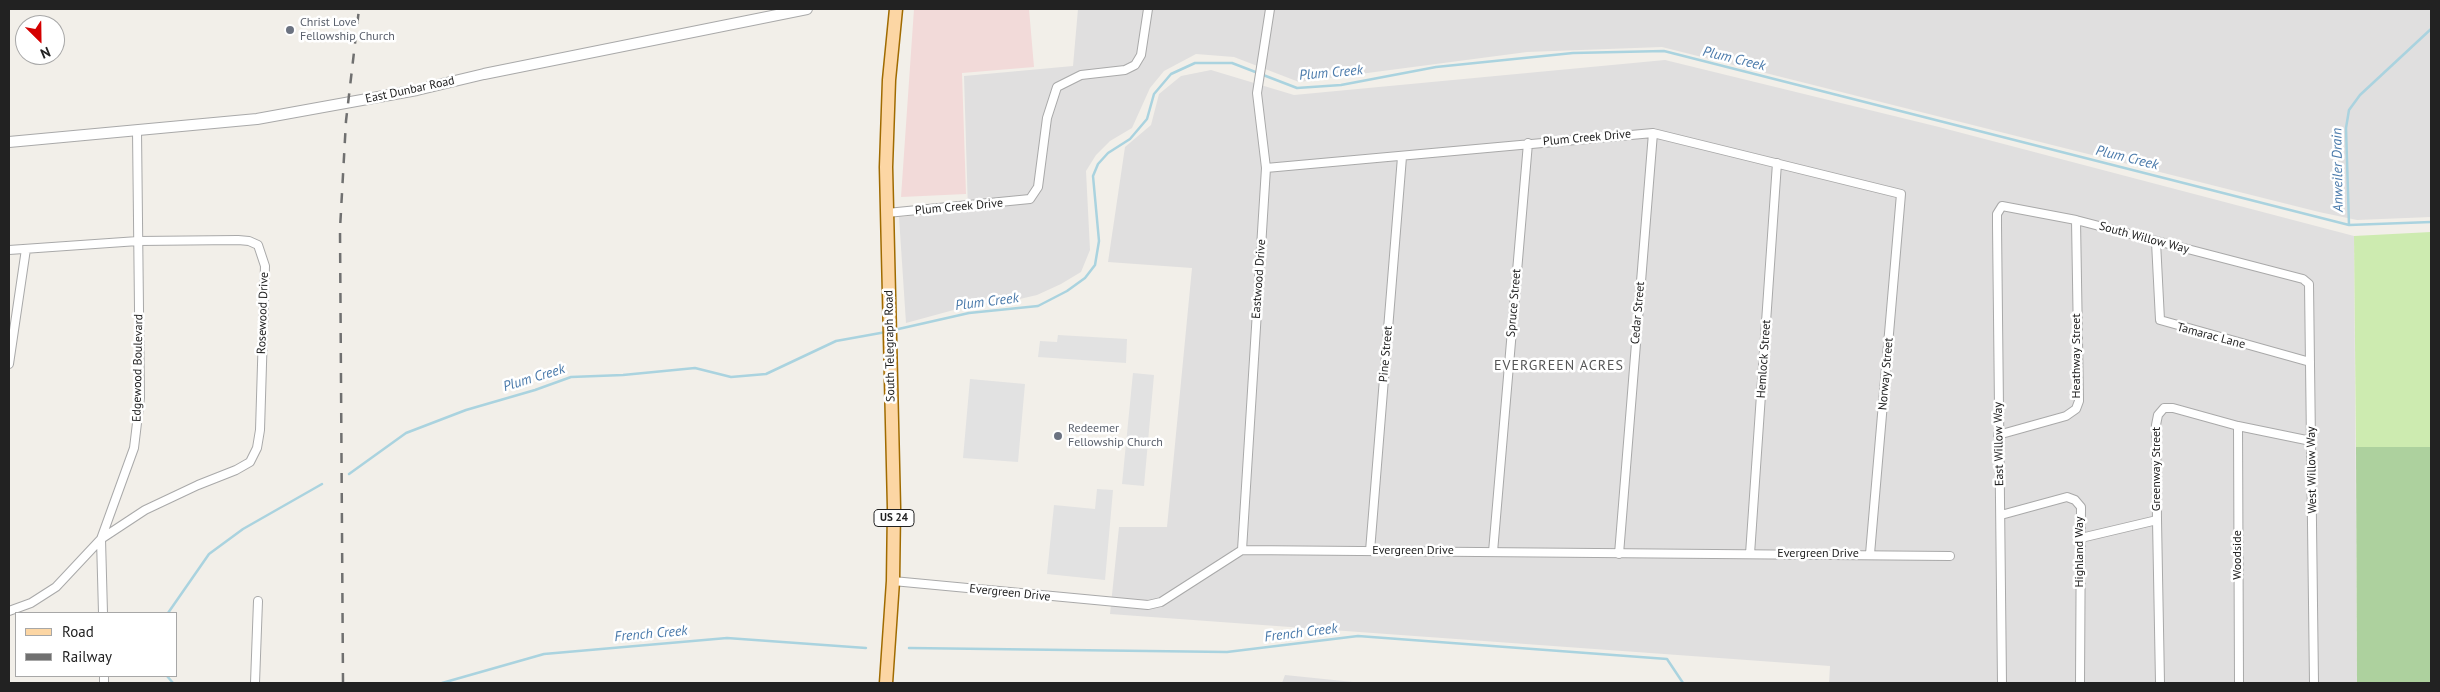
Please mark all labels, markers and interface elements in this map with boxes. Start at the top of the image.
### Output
north arrow [15,15,65,65]
place label: Christ Love Fellowship Church [300,16,395,44]
marker: Christ Love Fellowship Church [284,24,296,36]
text: N [38,43,53,63]
water label: Plum Creek [1701,43,1767,75]
water label: Plum Creek [1298,62,1364,84]
street label: East Dunbar Road [364,74,456,106]
street label: Plum Creek Drive [1542,127,1632,149]
water label: Anweiler Drain [2329,128,2347,212]
water label: Plum Creek [2094,142,2160,174]
street label: Plum Creek Drive [914,196,1004,218]
street label: South Willow Way [2097,219,2191,257]
street label: Eastwood Drive [1249,239,1269,319]
street label: Spruce Street [1504,268,1524,338]
street label: Rosewood Drive [254,272,272,354]
street label: Cedar Street [1628,281,1648,345]
street label: South Telegraph Road [882,290,898,402]
water label: Plum Creek [954,290,1020,314]
street label: Edgewood Boulevard [130,314,146,422]
street label: Heathway Street [2070,314,2084,398]
street label: Hemlock Street [1754,319,1774,399]
street label: Tamarac Lane [2175,320,2247,352]
street label: Pine Street [1376,325,1396,383]
street label: Norway Street [1876,337,1896,411]
district label: EVERGREEN ACRES [1492,358,1626,374]
water label: Plum Creek [501,361,567,395]
street label: East Willow Way [1991,402,2007,486]
place label: Redeemer Fellowship Church [1068,422,1163,450]
street label: West Willow Way [2304,426,2320,514]
street label: Greenway Street [2150,427,2164,511]
marker: Redeemer Fellowship Church [1052,430,1064,442]
road number: US 24 [874,509,914,526]
street label: Highland Way [2073,517,2087,587]
street label: Woodside [2231,530,2245,580]
street label: Evergreen Drive [1372,544,1454,558]
street label: Evergreen Drive [1777,547,1859,561]
street label: Evergreen Drive [969,582,1051,604]
legend [15,612,178,677]
water label: French Creek [1264,620,1338,646]
text: Road [62,622,94,641]
water label: French Creek [614,622,688,646]
text: Railway [62,647,112,666]

